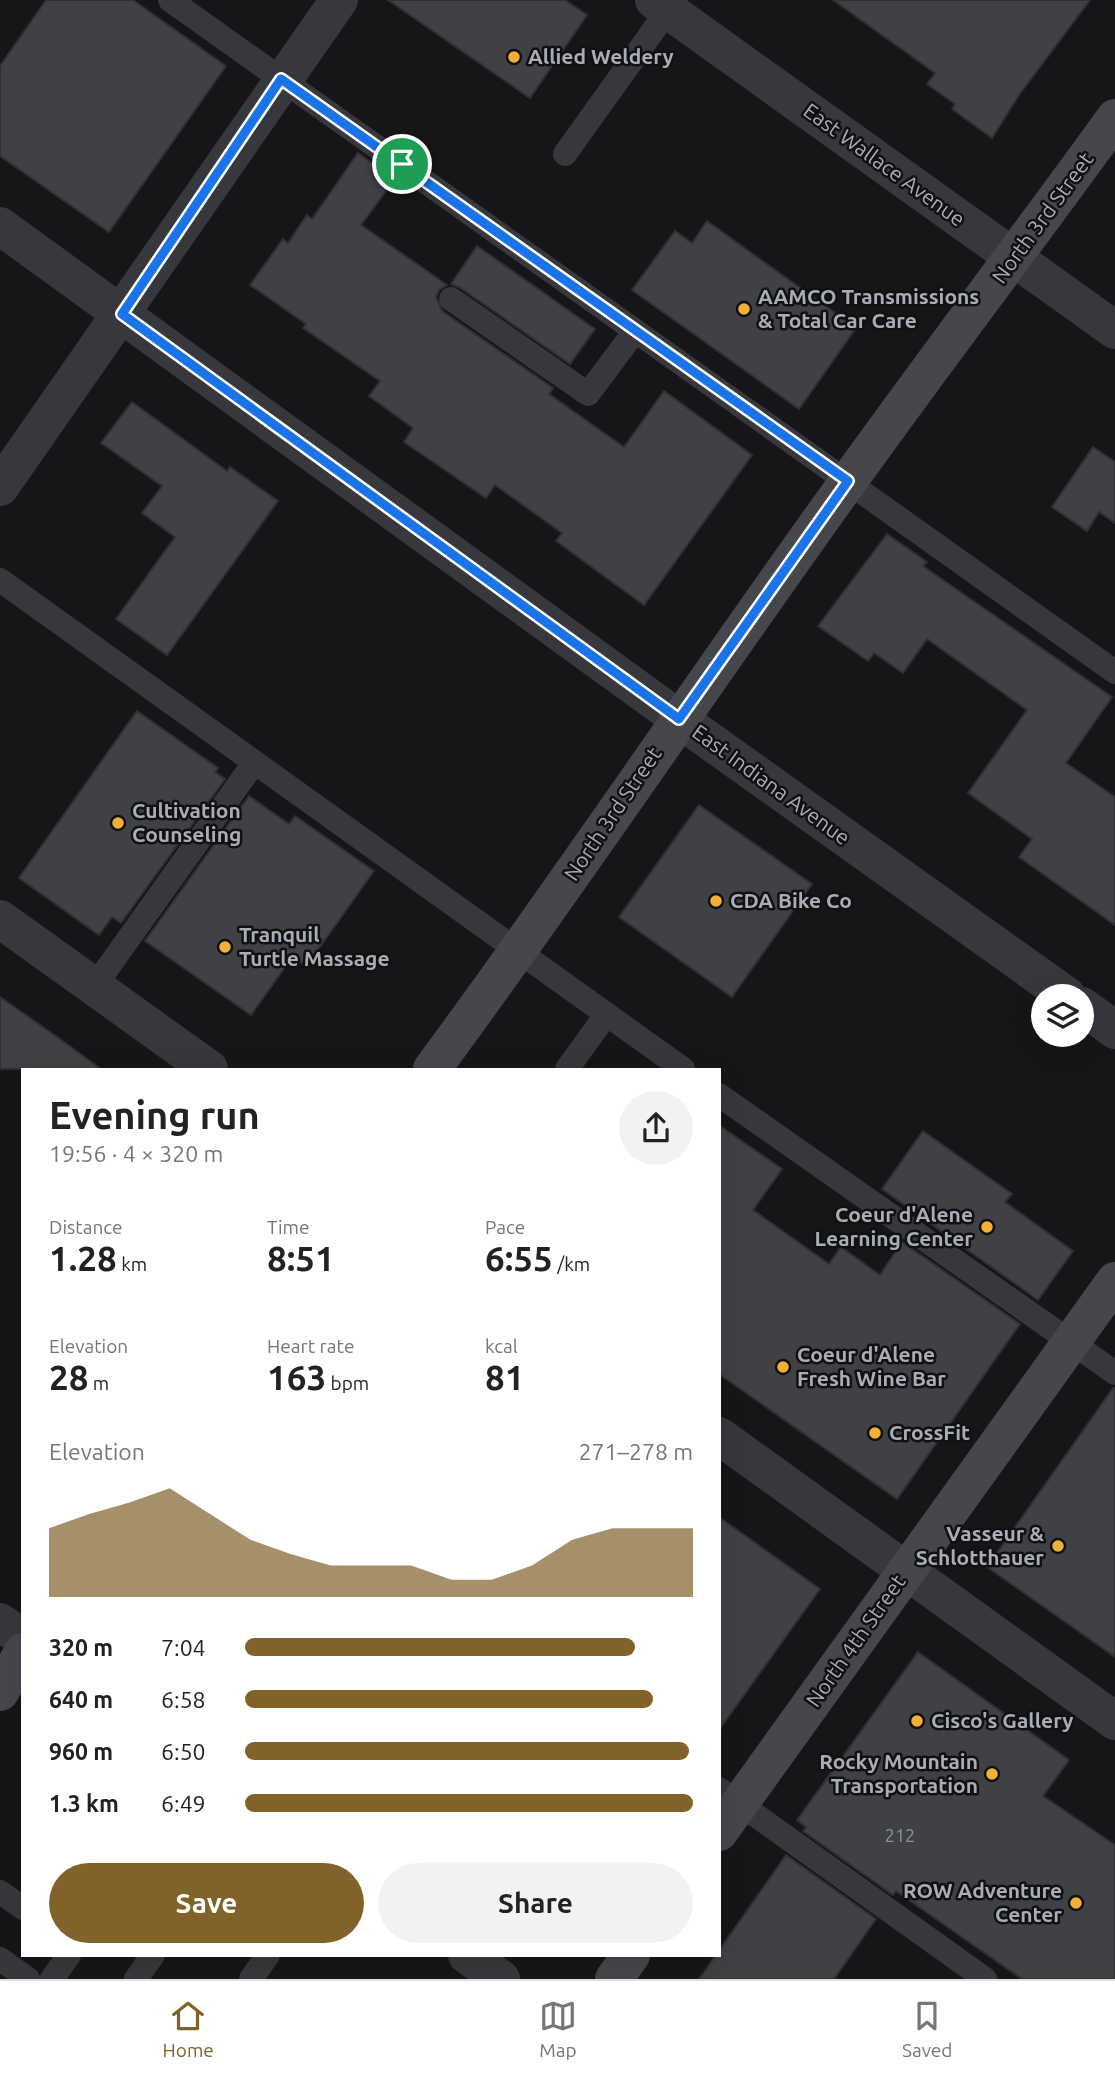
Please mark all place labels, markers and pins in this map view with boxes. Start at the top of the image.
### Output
place label: Allied Weldery [528,44,674,68]
marker: Allied Weldery [506,49,522,65]
pin [372,134,432,194]
place label: AAMCO Transmissions & Total Car Care [758,284,979,332]
marker: AAMCO Transmissions & Total Car Care [736,301,752,317]
place label: Cultivation Counseling [132,798,241,846]
marker: Cultivation Counseling [110,815,126,831]
place label: CDA Bike Co [730,888,852,912]
marker: CDA Bike Co [708,893,724,909]
place label: Tranquil Turtle Massage [239,922,390,970]
marker: Tranquil Turtle Massage [217,939,233,955]
place label: Coeur d'Alene Learning Center [815,1202,973,1250]
marker: Coeur d'Alene Learning Center [979,1219,995,1235]
place label: Coeur d'Alene Fresh Wine Bar [797,1342,946,1390]
marker: Coeur d'Alene Fresh Wine Bar [775,1359,791,1375]
place label: CrossFit [889,1420,970,1444]
marker: CrossFit [867,1425,883,1441]
place label: Vasseur & Schlotthauer [916,1521,1044,1569]
marker: Vasseur & Schlotthauer [1050,1538,1066,1554]
place label: Cisco's Gallery [931,1708,1074,1732]
marker: Cisco's Gallery [909,1713,925,1729]
place label: Rocky Mountain Transportation [819,1749,978,1797]
marker: Rocky Mountain Transportation [984,1766,1000,1782]
place label: ROW Adventure Center [903,1878,1062,1926]
marker: ROW Adventure Center [1068,1895,1084,1911]

